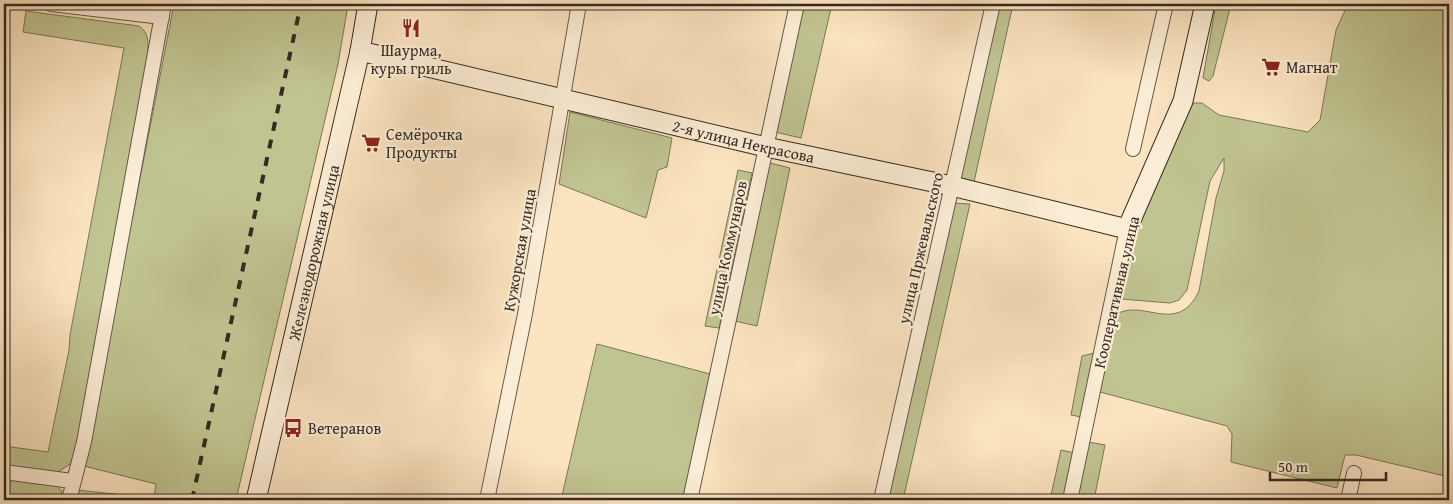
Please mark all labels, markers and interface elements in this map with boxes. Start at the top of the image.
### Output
restaurant icon: Шаурма, куры гриль [400,17,422,39]
place label: Шаурма, куры гриль [370,38,452,80]
place label: Магнат [1286,55,1338,79]
supermarket icon: Магнат [1260,56,1282,78]
street label: 2-я улица Некрасова [670,113,817,169]
place label: Семёрочка Продукты [386,122,463,164]
supermarket icon: Семёрочка Продукты [360,132,382,154]
street label: Железнодорожная улица [281,162,345,344]
street label: улица Пржевальского [891,170,949,327]
street label: улица Коммунаров [701,178,753,319]
street label: Кужорская улица [496,186,542,313]
street label: Кооперативная улица [1087,213,1145,371]
place label: Ветеранов [308,416,382,440]
bus stop icon: Ветеранов [282,417,304,439]
scale bar [1270,449,1387,481]
text: 50 m [1278,456,1309,477]

